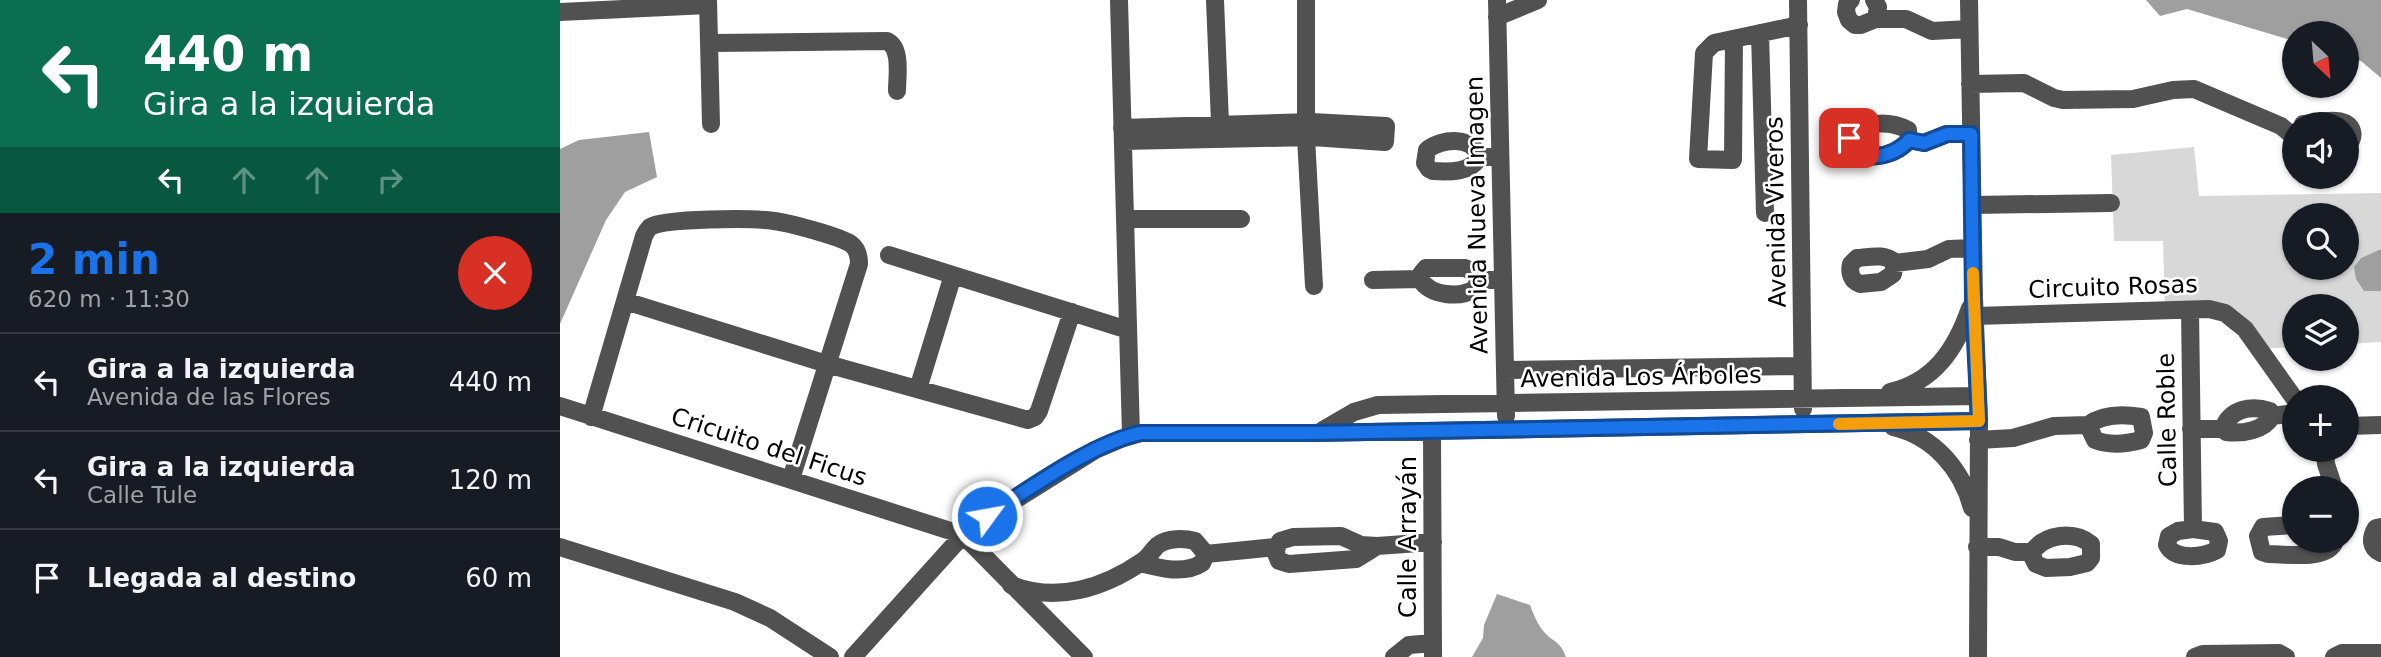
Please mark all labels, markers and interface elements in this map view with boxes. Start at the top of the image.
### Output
north arrow [2282,21,2359,98]
map controls [2282,21,2359,553]
text: 440 m [143,26,313,83]
icon: left [28,28,119,119]
street label: Avenida Nueva Imagen [1461,76,1493,354]
text: Gira a la izquierda [143,85,435,123]
pin [1819,108,1879,168]
button: sound [2282,112,2359,189]
street label: Avenida Viveros [1760,116,1792,308]
icon: arrive [1830,119,1868,157]
icon: left [152,161,190,199]
icon: ahead [225,161,263,199]
icon: ahead [298,161,336,199]
icon: right [371,161,409,199]
button: search [2282,203,2359,280]
text: 2 min [28,235,160,284]
button: close [458,236,532,310]
street label: Circuito Rosas [2028,270,2198,304]
text: 620 m · 11:30 [28,286,190,312]
button: layers [2282,294,2359,371]
street label: Calle Roble [2152,353,2182,487]
text: Gira a la izquierda [87,354,355,384]
street label: Avenida Los Árboles [1520,360,1762,393]
icon: left [28,363,66,401]
text: 440 m [449,367,532,397]
text: Avenida de las Flores [87,384,331,410]
button: + [2282,385,2359,462]
street label: Cricuito del Ficus [668,402,870,492]
text: Gira a la izquierda [87,452,355,482]
street label: Calle Arrayán [1394,456,1422,618]
icon: left [28,461,66,499]
text: 120 m [449,465,532,495]
button: − [2282,476,2359,553]
position arrow [950,479,1024,553]
text: Calle Tule [87,482,197,508]
icon: arrive [28,559,66,597]
text: Llegada al destino [87,563,356,593]
text: 60 m [465,563,532,593]

